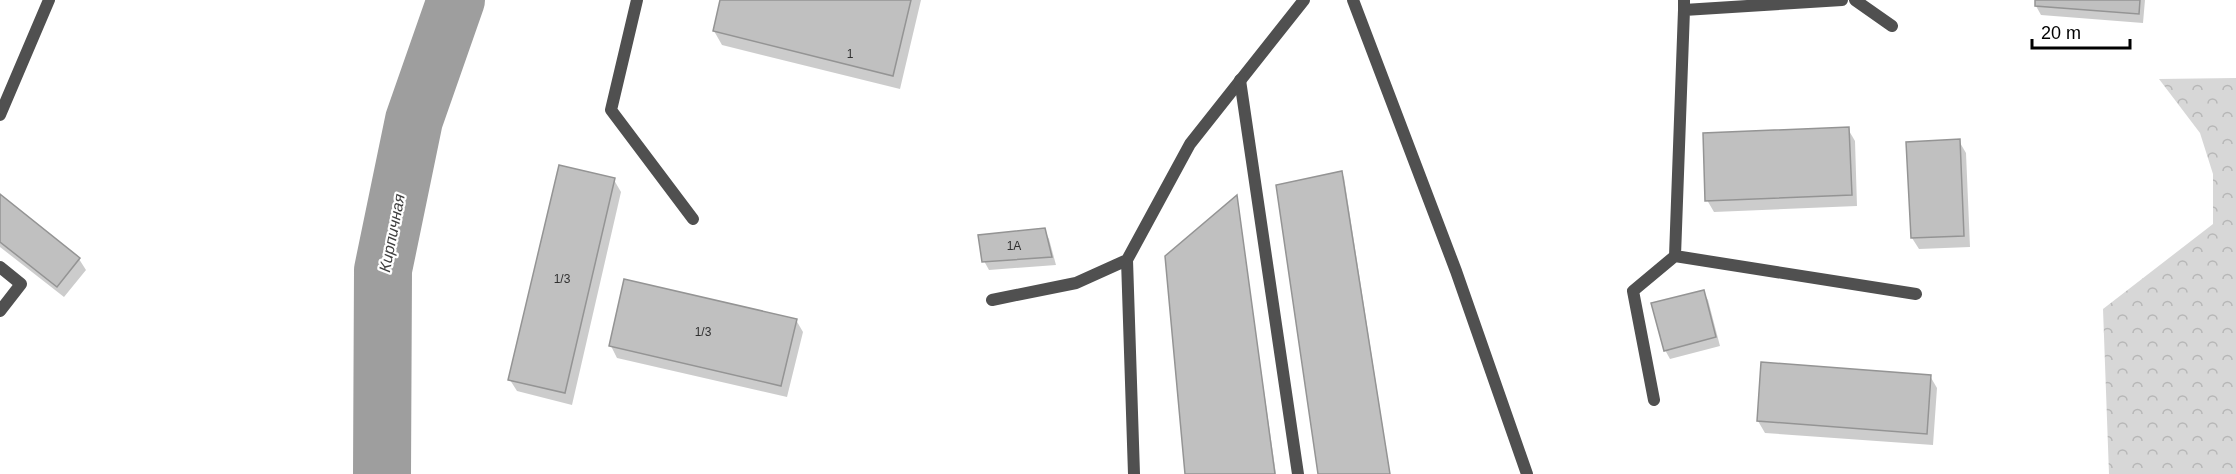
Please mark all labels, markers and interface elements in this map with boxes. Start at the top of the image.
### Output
scale bar [2032,12,2130,50]
text: 20 m [2041,23,2081,43]
house number: 1 [847,47,854,61]
water label: Кирпичная [376,192,408,274]
house number: 1А [1007,239,1021,253]
house number: 1/3 [554,272,571,286]
house number: 1/3 [695,325,712,339]

